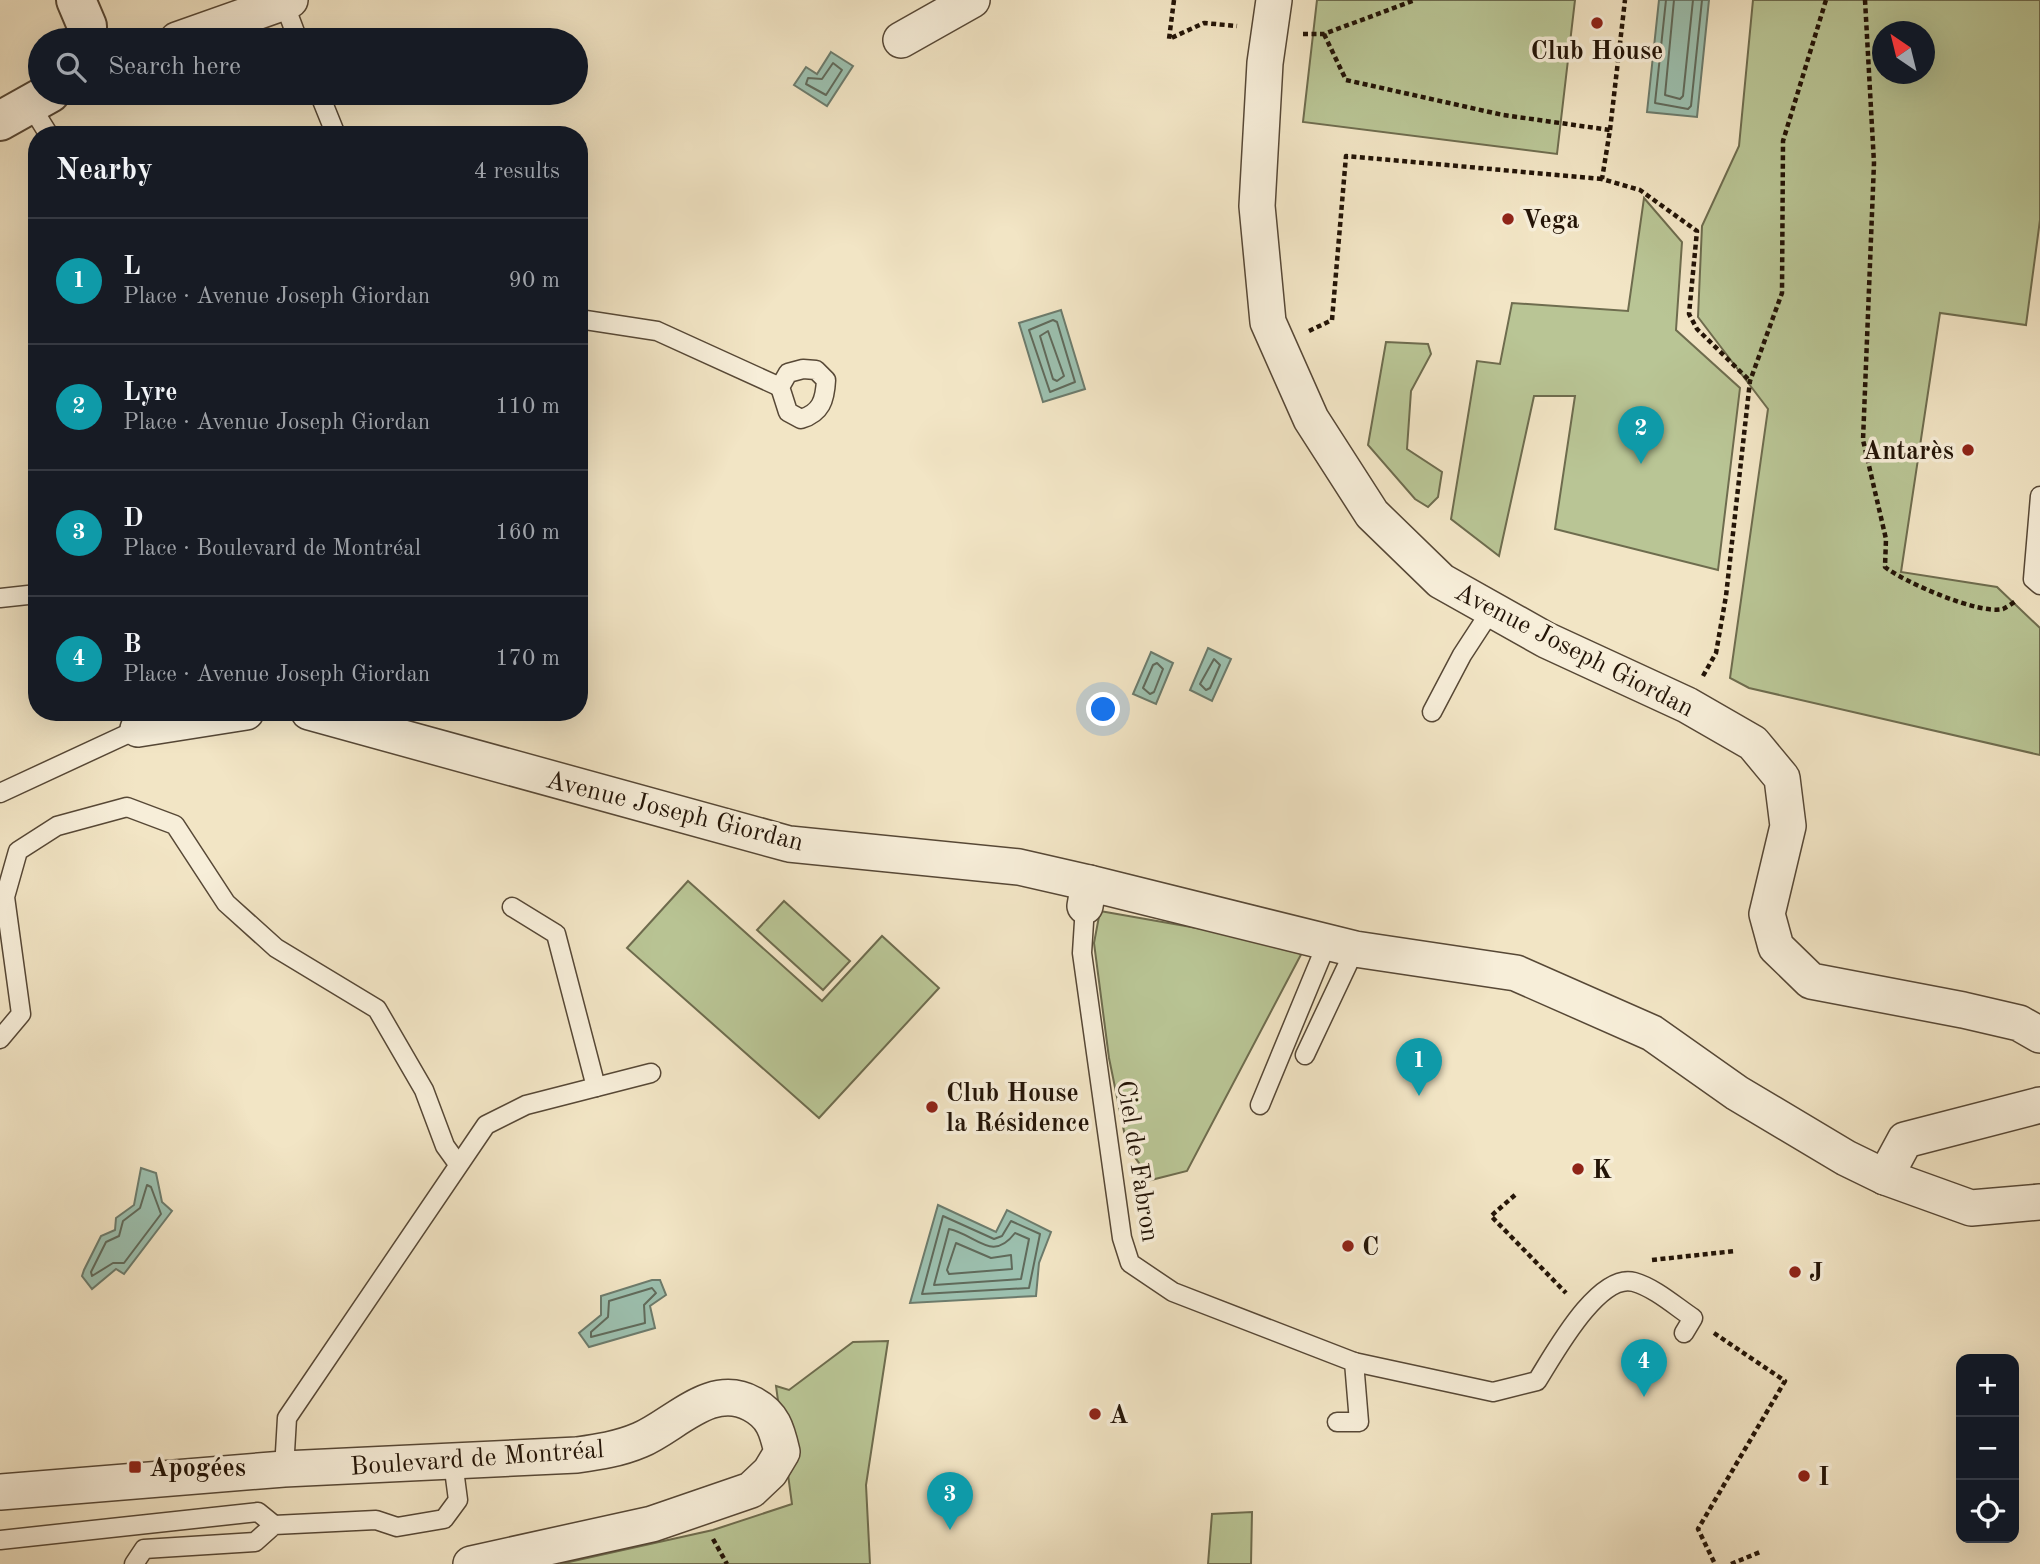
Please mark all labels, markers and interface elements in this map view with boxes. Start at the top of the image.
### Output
marker: Club House [1589,15,1605,31]
north arrow [1872,21,1935,84]
search box [28,28,588,105]
place label: Club House [1531,39,1663,65]
icon: search [52,48,90,86]
text: Search here [108,54,241,80]
text: Nearby [56,156,153,186]
text: 4 results [474,160,560,183]
place label: Vega [1522,208,1579,234]
marker: Vega [1500,211,1516,227]
text: L [123,254,140,280]
text: 1 [72,269,86,292]
text: 90 m [509,269,560,292]
text: Place · Avenue Joseph Giordan [123,285,430,308]
text: Lyre [123,380,178,406]
text: 2 [72,395,86,418]
text: 110 m [495,395,560,418]
pin: 2 [1618,406,1664,464]
text: Place · Avenue Joseph Giordan [123,411,430,434]
place label: Antarès [1863,439,1954,465]
marker: Antarès [1960,442,1976,458]
text: D [123,506,143,532]
text: 3 [72,521,86,544]
text: 160 m [495,521,560,544]
text: Place · Boulevard de Montréal [123,537,421,560]
street label: Avenue Joseph Giordan [1450,579,1698,722]
text: B [123,632,141,658]
text: 4 [72,647,86,670]
text: 170 m [495,647,560,670]
text: Place · Avenue Joseph Giordan [123,663,430,686]
your location [1086,692,1120,726]
street label: Avenue Joseph Giordan [543,767,806,857]
pin: 1 [1396,1038,1442,1096]
street label: Ciel de Fabron [1111,1079,1163,1244]
place label: Club House la Résidence [946,1081,1090,1137]
marker: Club House la Résidence [924,1099,940,1115]
place label: K [1592,1158,1612,1184]
marker: K [1570,1161,1586,1177]
place label: C [1362,1235,1379,1261]
marker: C [1340,1238,1356,1254]
place label: J [1809,1261,1823,1287]
marker: J [1787,1264,1803,1280]
pin: 4 [1621,1339,1667,1397]
map controls [1956,1354,2019,1543]
button: + [1956,1354,2019,1417]
place label: A [1109,1403,1129,1429]
marker: A [1087,1406,1103,1422]
button: − [1956,1417,2019,1480]
street label: Boulevard de Montréal [349,1437,605,1481]
place label: Apogées [149,1456,246,1482]
marker: Apogées [127,1459,143,1475]
place label: I [1818,1465,1829,1491]
marker: I [1796,1468,1812,1484]
pin: 3 [927,1472,973,1530]
button: locate [1956,1480,2019,1543]

